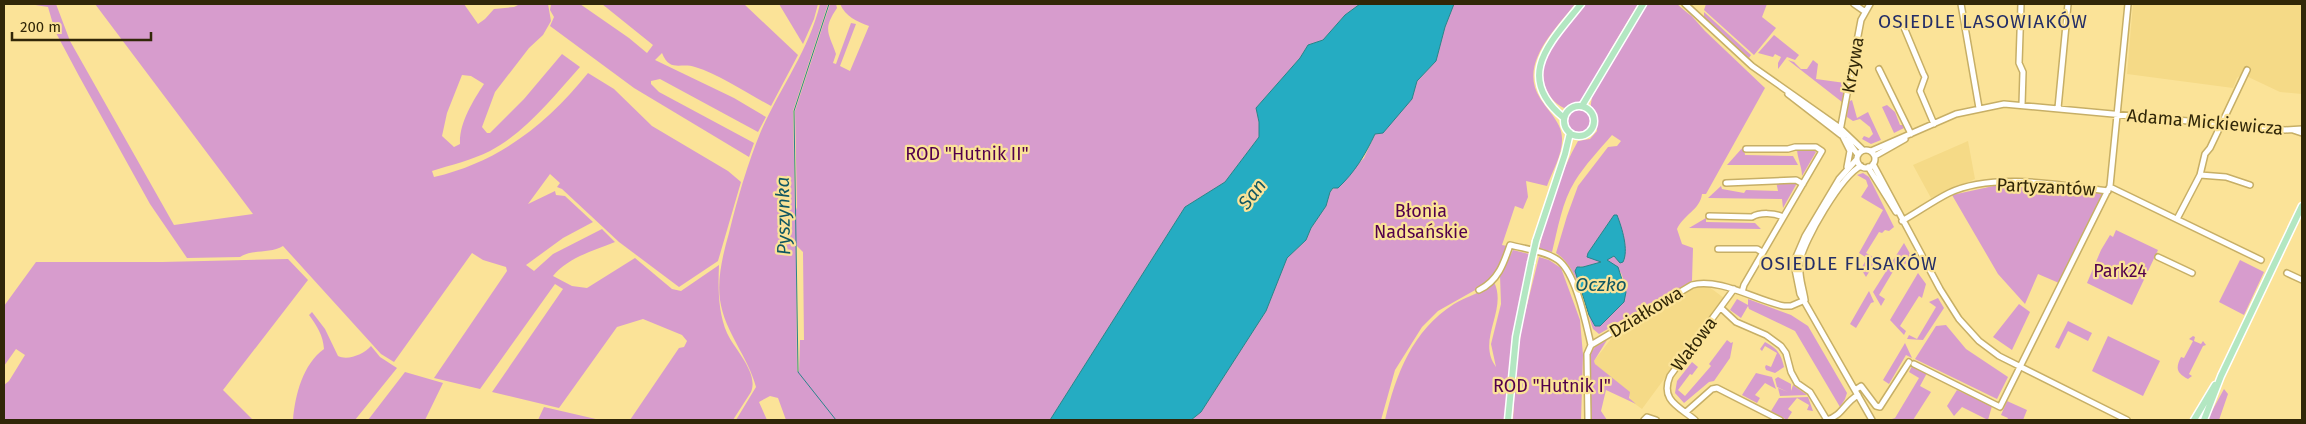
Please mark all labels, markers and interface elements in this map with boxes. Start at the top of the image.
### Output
scale bar [12,10,151,42]
district label: OSIEDLE LASOWIAKÓW [1878,10,2088,33]
text: 200 m [20,18,61,36]
street label: Krzywa [1837,35,1869,95]
street label: Adama Mickiewicza [2126,104,2284,140]
park label: ROD "Hutnik II" [905,143,1029,165]
street label: Partyzantów [1996,173,2096,201]
water label: San [1232,174,1271,215]
water label: Pyszynka [771,177,795,255]
park label: Błonia Nadsańskie [1374,200,1468,243]
district label: OSIEDLE FLISAKÓW [1760,252,1938,275]
park label: Park24 [2093,260,2147,282]
water label: Oczko [1575,273,1627,296]
street label: Działkowa [1605,282,1687,342]
street label: Wałowa [1666,312,1722,376]
park label: ROD "Hutnik I" [1493,375,1611,397]

